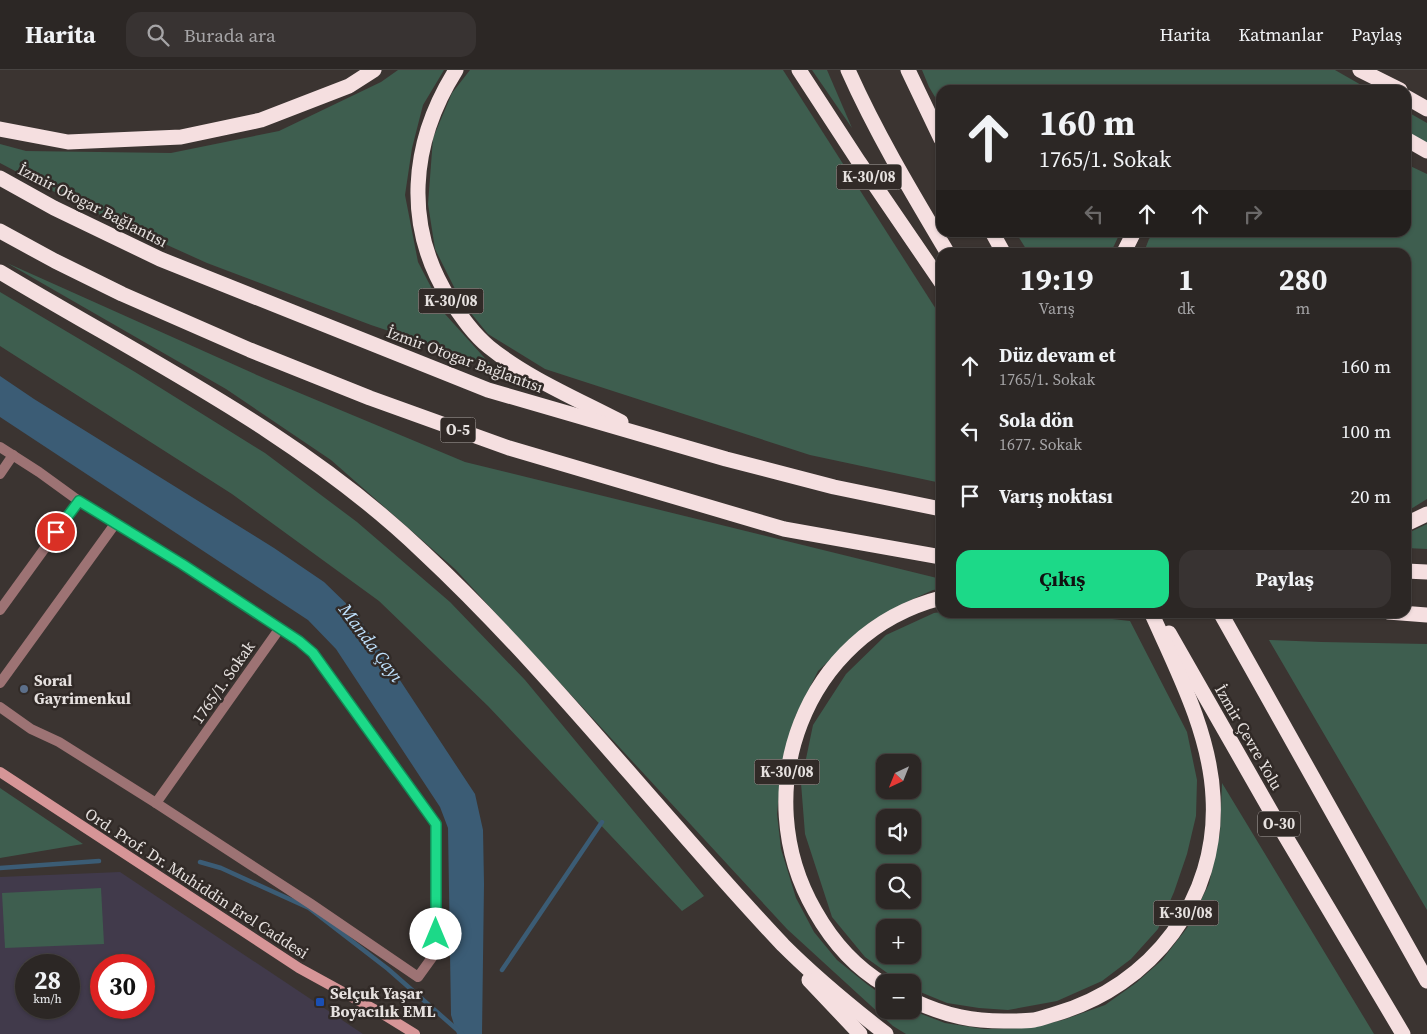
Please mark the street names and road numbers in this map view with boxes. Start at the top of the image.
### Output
street label: İzmir Otogar Bağlantısı [15,158,172,252]
road number: K-30/08 [836,164,902,190]
road number: K-30/08 [418,288,484,314]
street label: İzmir Otogar Bağlantısı [384,320,546,398]
road number: O-5 [440,418,476,442]
street label: 1765/1. Sokak [186,636,260,728]
street label: İzmir Çevre Yolu [1210,680,1288,794]
road number: K-30/08 [754,760,820,784]
street label: Ord. Prof. Dr. Muhiddin Erel Caddesi [81,802,313,964]
road number: O-30 [1258,812,1300,836]
road number: K-30/08 [1154,900,1218,926]

